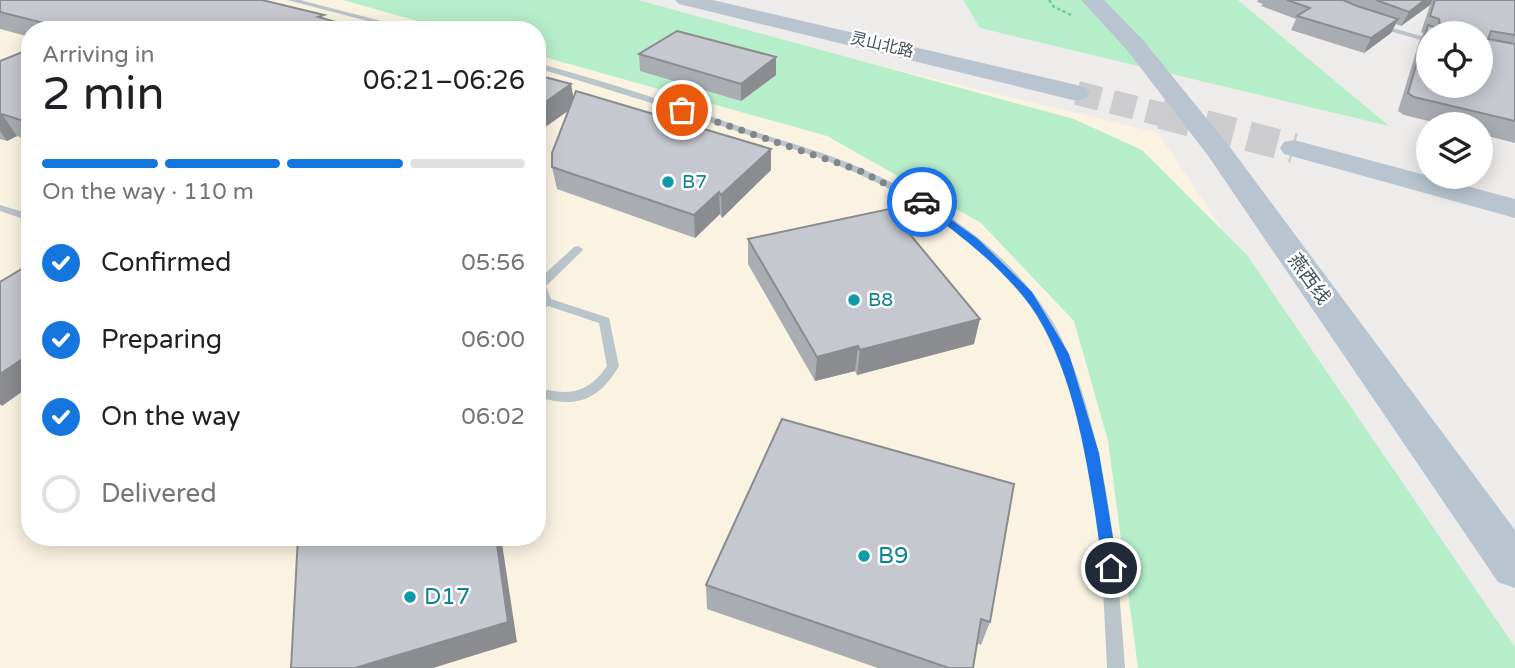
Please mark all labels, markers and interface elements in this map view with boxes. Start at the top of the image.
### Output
map controls [1416,21,1493,189]
button: locate [1416,21,1493,98]
street label: 灵山北路 [849,28,915,62]
text: Arriving in [42,41,155,69]
text: 06:21–06:26 [363,65,525,96]
text: 2 min [42,67,165,122]
pin [652,80,712,140]
icon: bag [663,91,701,129]
button: layers [1416,112,1493,189]
courier [887,167,957,237]
place label: B7 [682,171,707,193]
marker: B7 [660,174,676,190]
text: On the way · 110 m [42,178,254,206]
icon: car [903,183,941,221]
icon: check [42,244,80,282]
text: Confirmed [101,247,231,278]
text: 05:56 [461,249,525,277]
street label: 燕西线 [1283,249,1335,309]
place label: B8 [868,289,893,311]
marker: B8 [846,292,862,308]
icon: check [42,321,80,359]
text: Preparing [101,324,222,355]
text: 06:00 [461,326,525,354]
icon: check [42,398,80,436]
text: On the way [101,401,241,432]
text: 06:02 [461,403,525,431]
text: Delivered [101,478,217,509]
pin [1081,538,1141,598]
place label: B9 [878,542,908,570]
marker: B9 [856,548,872,564]
icon: home [1092,549,1130,587]
place label: D17 [424,583,470,611]
marker: D17 [402,589,418,605]

